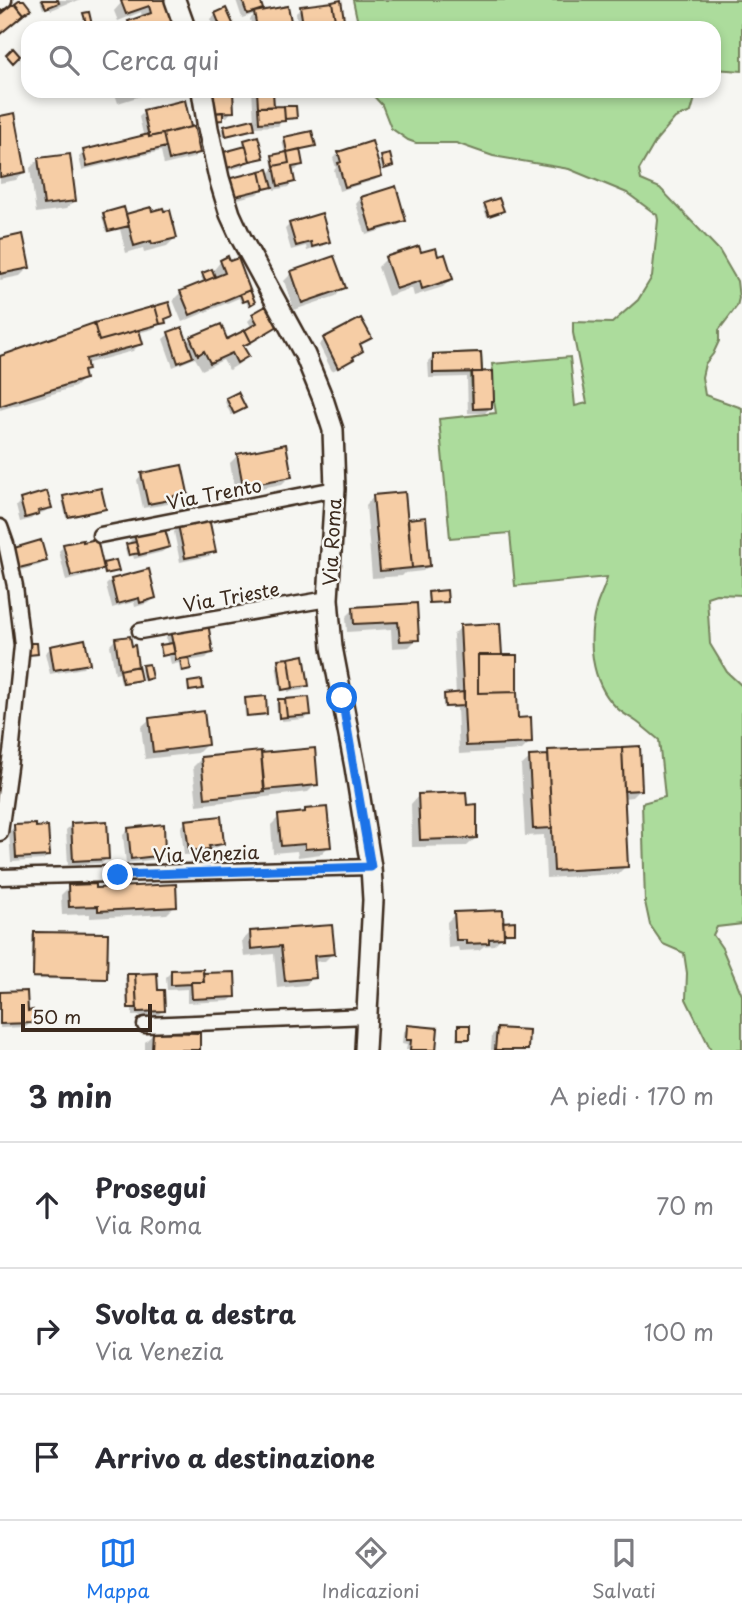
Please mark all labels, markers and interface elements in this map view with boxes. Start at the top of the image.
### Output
search box [21,21,721,98]
text: Cerca qui [101,40,220,79]
icon: search [45,41,83,79]
street label: Via Trento [164,470,264,516]
street label: Via Roma [315,497,347,587]
street label: Via Trieste [181,574,281,618]
route start [326,682,357,713]
street label: Via Venezia [153,837,260,869]
route end [102,859,133,890]
scale bar [21,1001,152,1033]
text: 50 m [32,1002,81,1030]
text: 3 min [28,1073,113,1118]
text: A piedi · 170 m [550,1078,714,1113]
text: Prosegui [95,1168,207,1207]
icon: ahead [28,1186,66,1224]
text: 70 m [656,1188,714,1223]
text: Via Roma [95,1207,201,1242]
text: Svolta a destra [95,1294,296,1333]
icon: right [28,1312,66,1350]
text: 100 m [644,1314,714,1349]
text: Via Venezia [95,1333,223,1368]
icon: arrive [28,1438,66,1476]
text: Arrivo a destinazione [95,1438,375,1477]
tab: Mappa [86,1534,149,1604]
tab: Indicazioni [322,1534,420,1604]
tab: Salvati [592,1534,656,1604]

